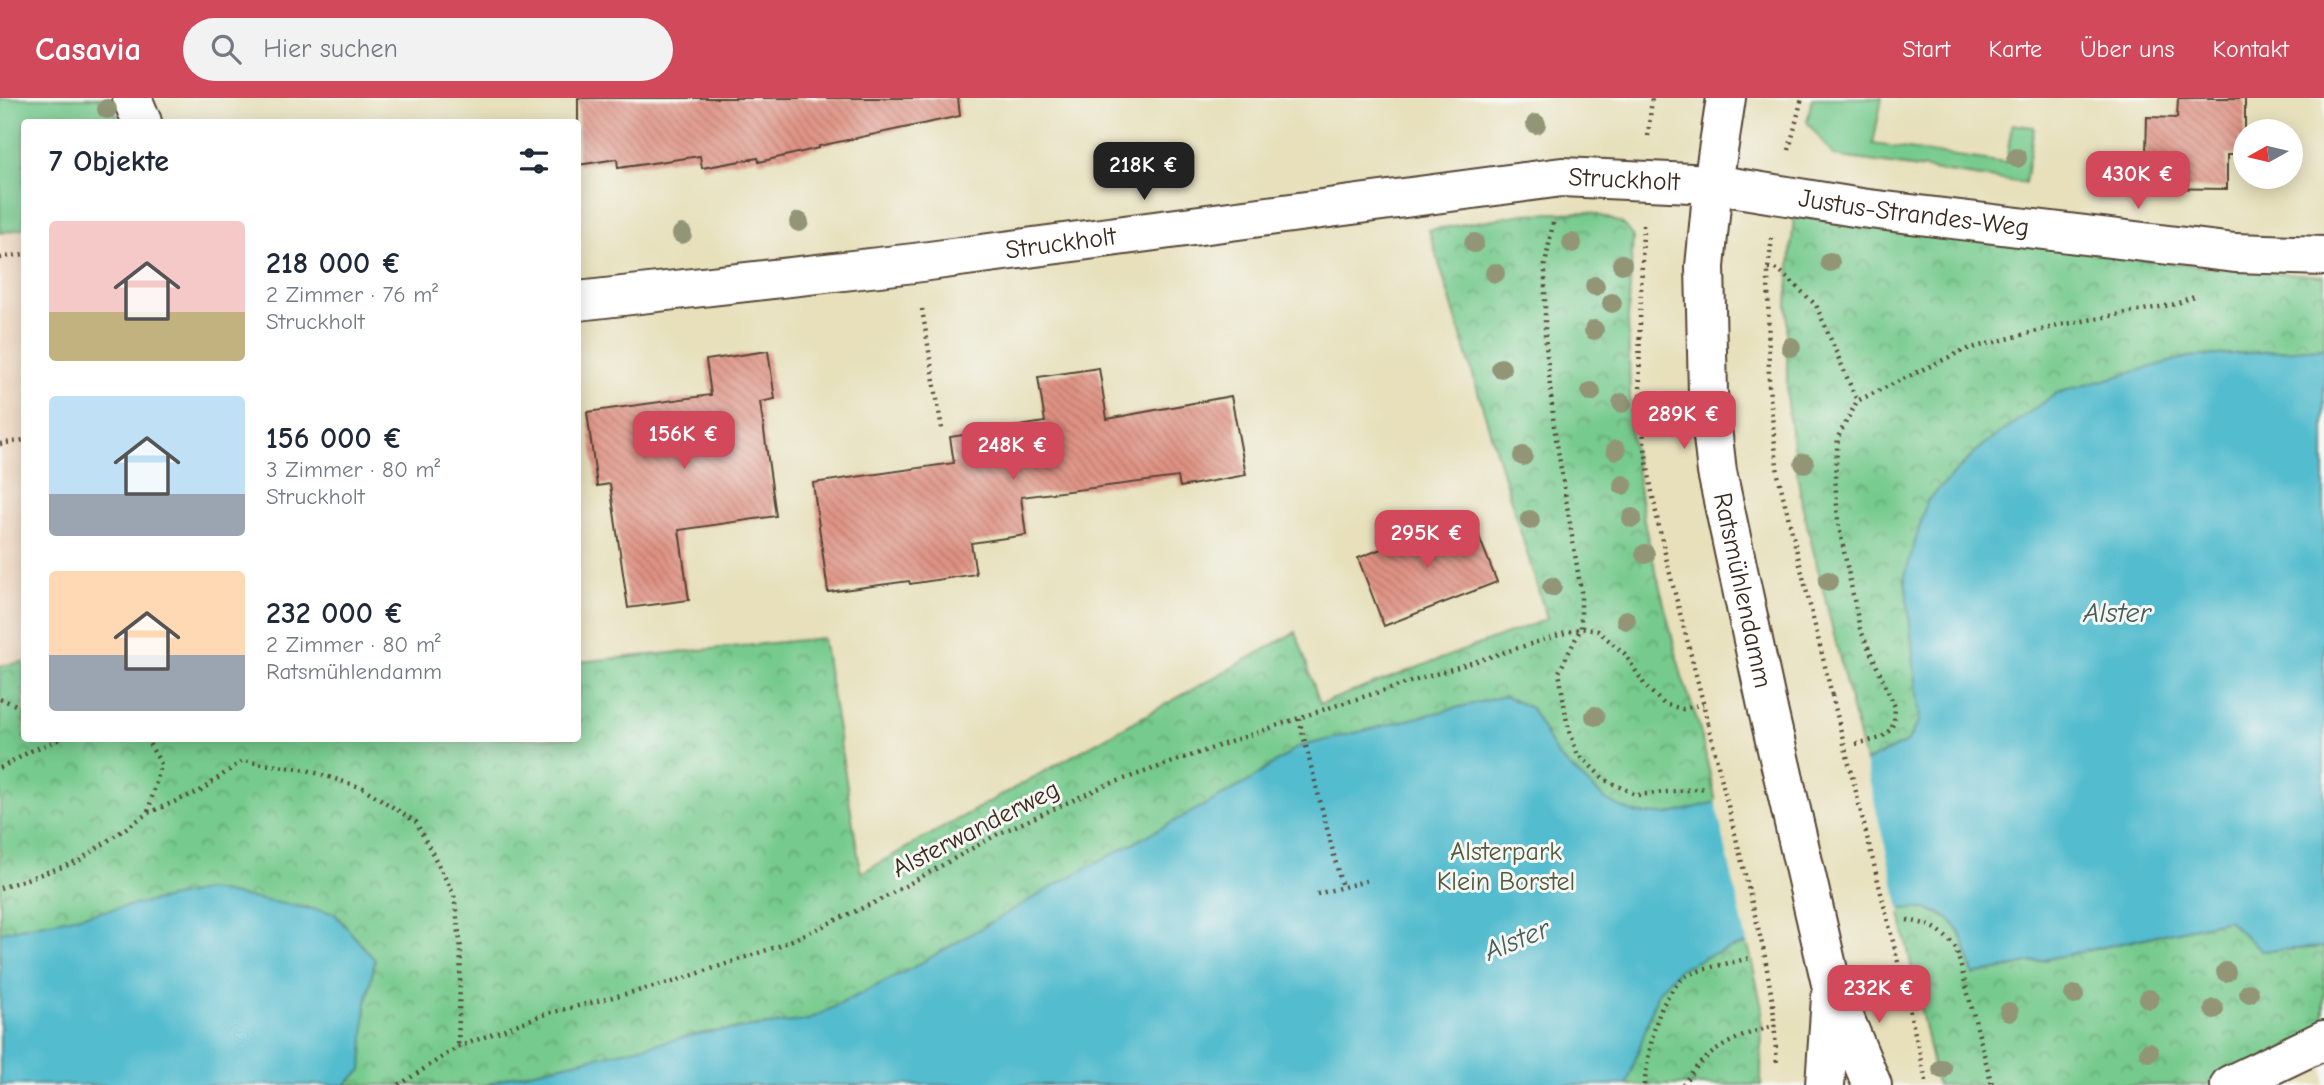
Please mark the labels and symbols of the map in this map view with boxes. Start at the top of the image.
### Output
north arrow [2233,119,2303,189]
pin: 218K € [1087,142,1201,202]
pin: 430K € [2081,152,2195,211]
street label: Struckholt [1568,162,1682,198]
street label: Justus-Strandes-Weg [1796,183,2031,243]
street label: Struckholt [1003,221,1119,266]
pin: 289K € [1627,392,1741,451]
pin: 156K € [627,412,741,471]
pin: 248K € [956,422,1070,482]
street label: Ratsmühlendamm [1707,490,1778,691]
pin: 295K € [1370,510,1484,570]
water label: Alster [2082,597,2153,629]
street label: Alsterwanderweg [887,774,1065,884]
park label: Alsterpark Klein Borstel [1437,837,1575,897]
water label: Alster [1479,912,1556,968]
pin: 232K € [1822,965,1936,1025]

